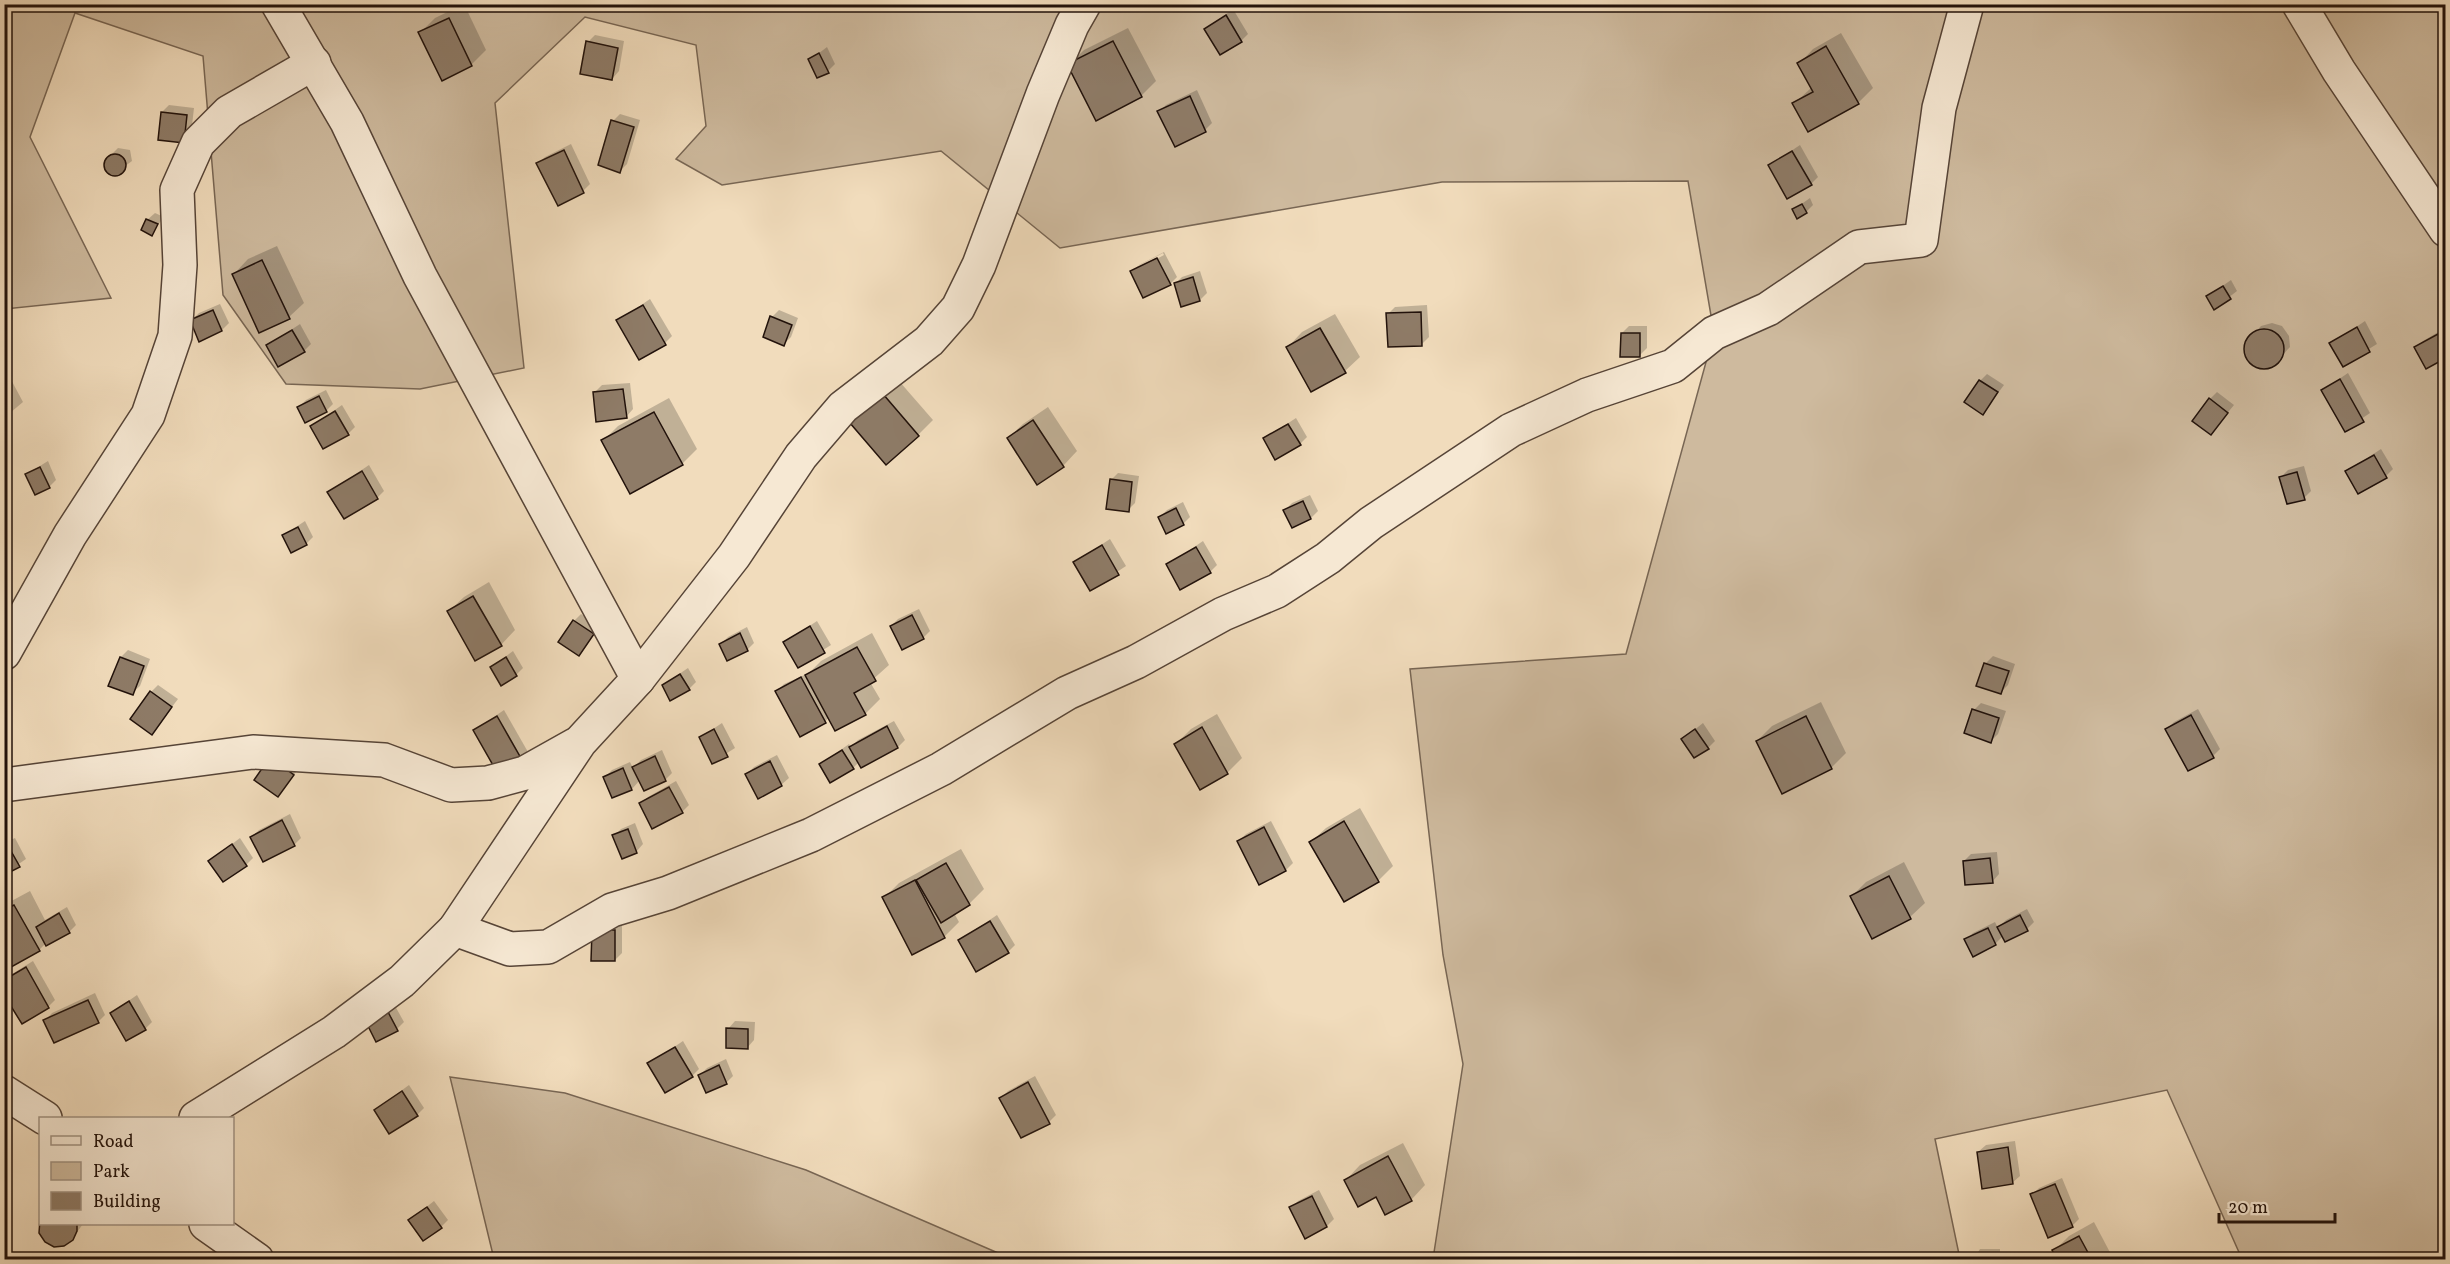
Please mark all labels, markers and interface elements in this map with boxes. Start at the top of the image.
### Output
legend [39,1117,234,1225]
text: Road [93,1130,134,1155]
text: Park [93,1160,130,1185]
scale bar [2219,1186,2334,1224]
text: Building [93,1190,161,1215]
text: 20 m [2228,1196,2268,1221]

